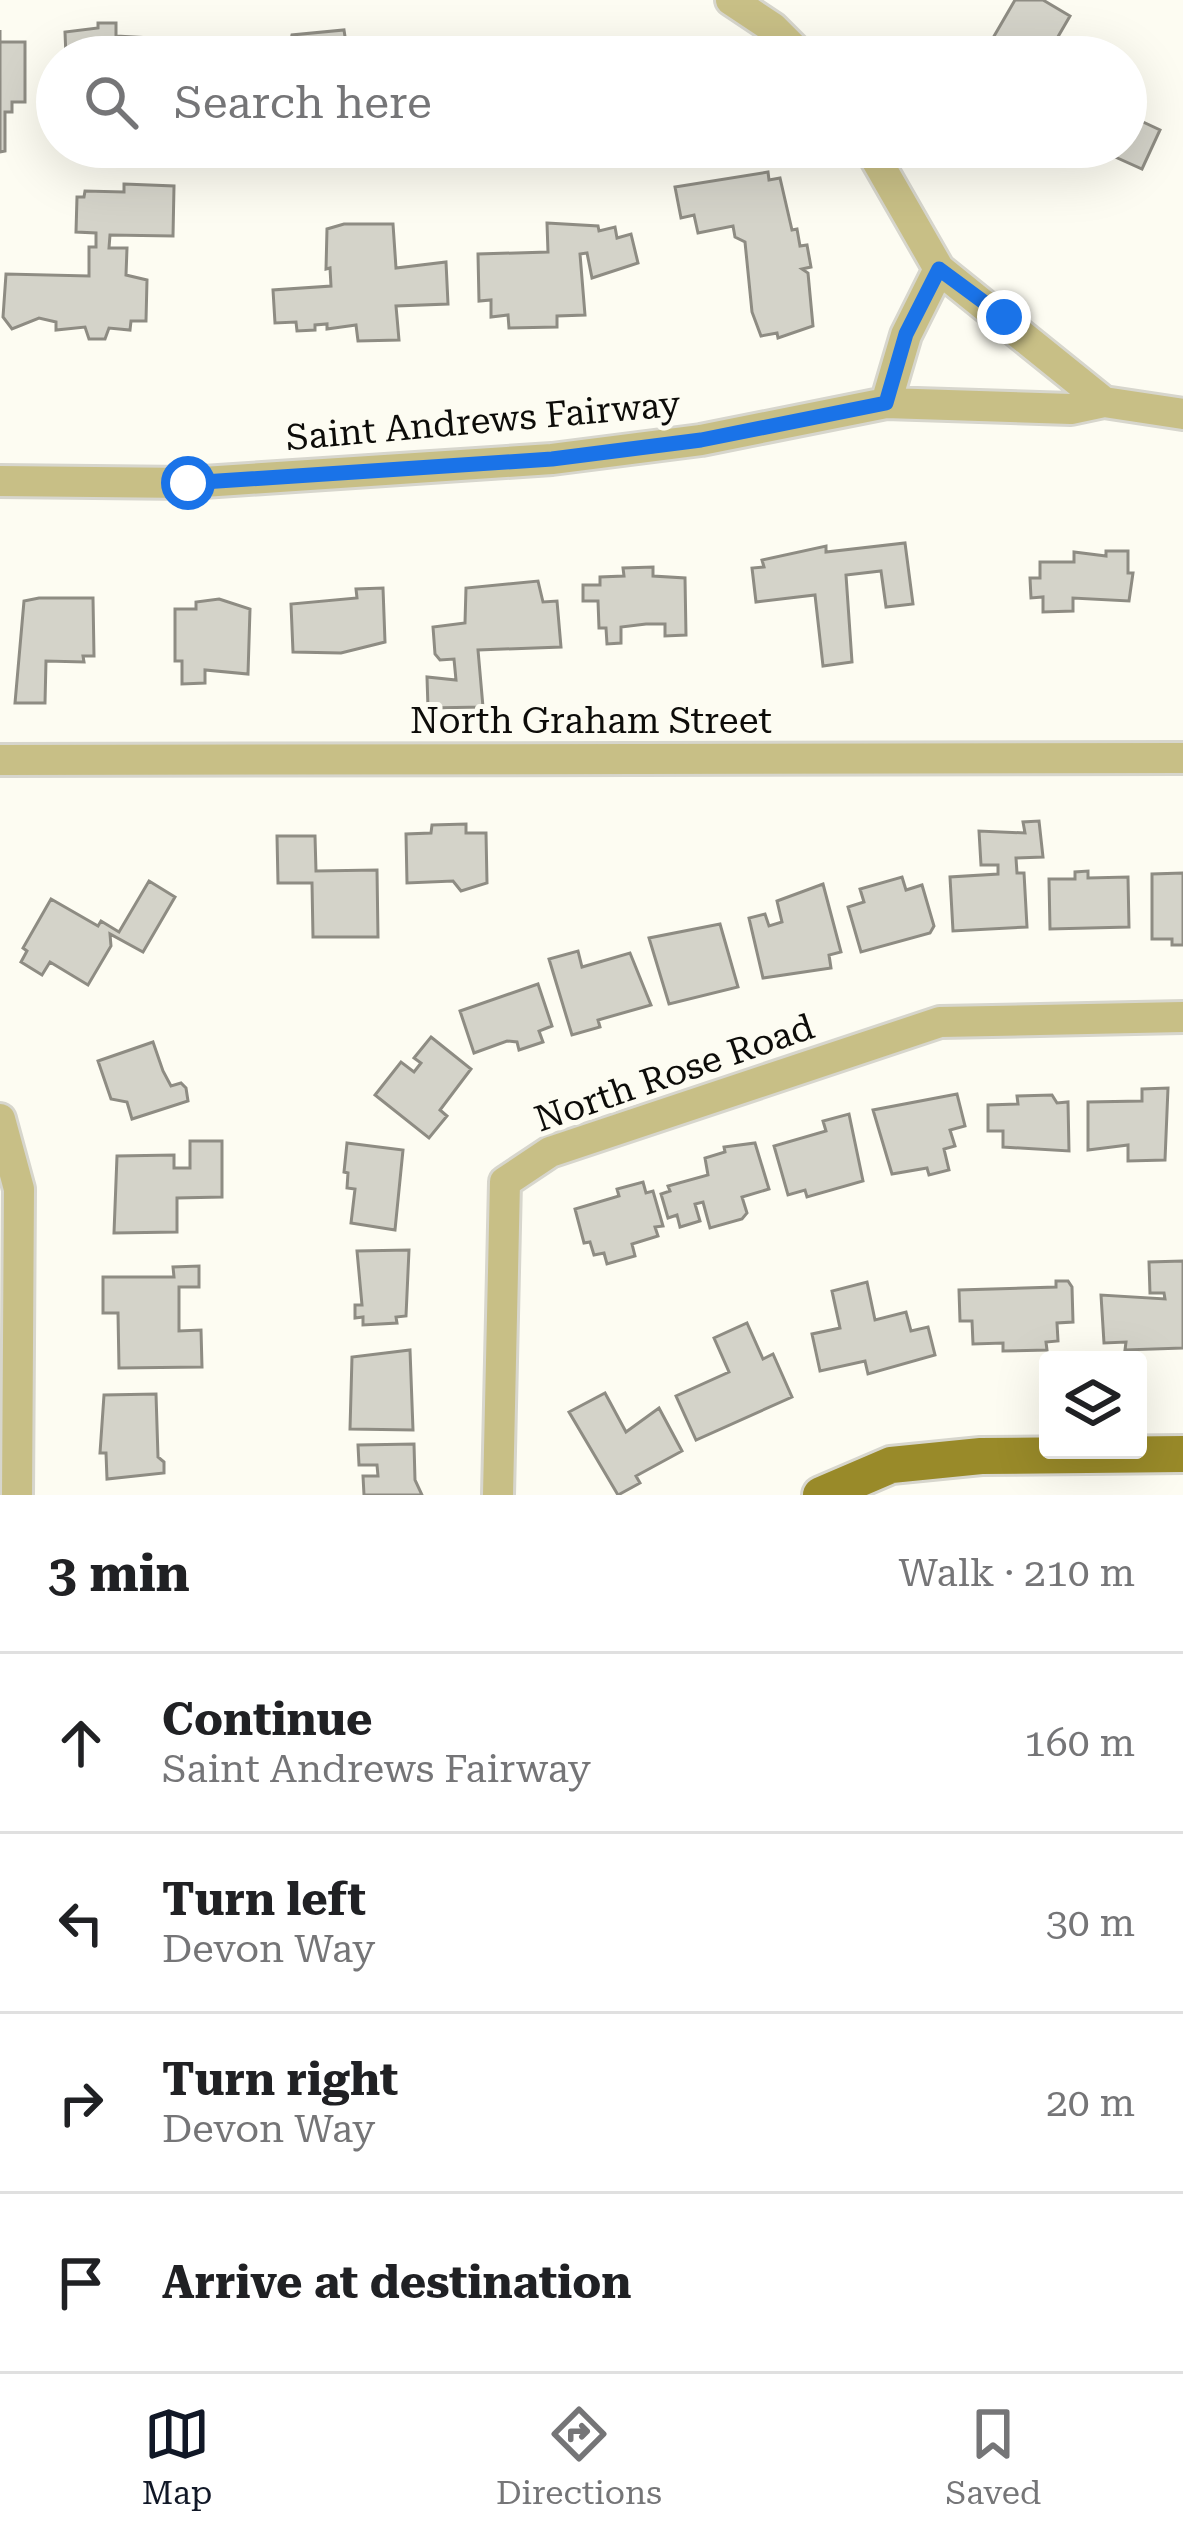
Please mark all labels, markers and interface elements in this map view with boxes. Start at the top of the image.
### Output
search box [36,36,1147,168]
icon: search [78,69,144,135]
text: Search here [174,76,432,129]
route end [977,290,1031,344]
street label: Saint Andrews Fairway [284,383,683,459]
route start [161,456,215,510]
street label: North Graham Street [410,700,772,742]
street label: North Rose Road [529,1005,819,1140]
map controls [1039,1351,1147,1459]
button: layers [1039,1351,1147,1459]
text: 3 min [48,1544,190,1603]
text: Walk · 210 m [899,1550,1135,1596]
text: Continue [162,1693,373,1746]
icon: ahead [48,1710,114,1776]
text: 160 m [1024,1720,1135,1766]
text: Saint Andrews Fairway [162,1746,591,1792]
text: Turn left [162,1873,366,1926]
icon: left [48,1890,114,1956]
text: 30 m [1046,1900,1135,1946]
text: Devon Way [162,1926,375,1972]
text: Turn right [162,2053,398,2106]
icon: right [48,2070,114,2136]
text: 20 m [1046,2080,1135,2126]
text: Devon Way [162,2106,375,2152]
icon: arrive [48,2250,114,2316]
text: Arrive at destination [162,2256,631,2309]
tab: Map [142,2401,212,2512]
tab: Directions [496,2401,662,2512]
tab: Saved [946,2401,1041,2512]

